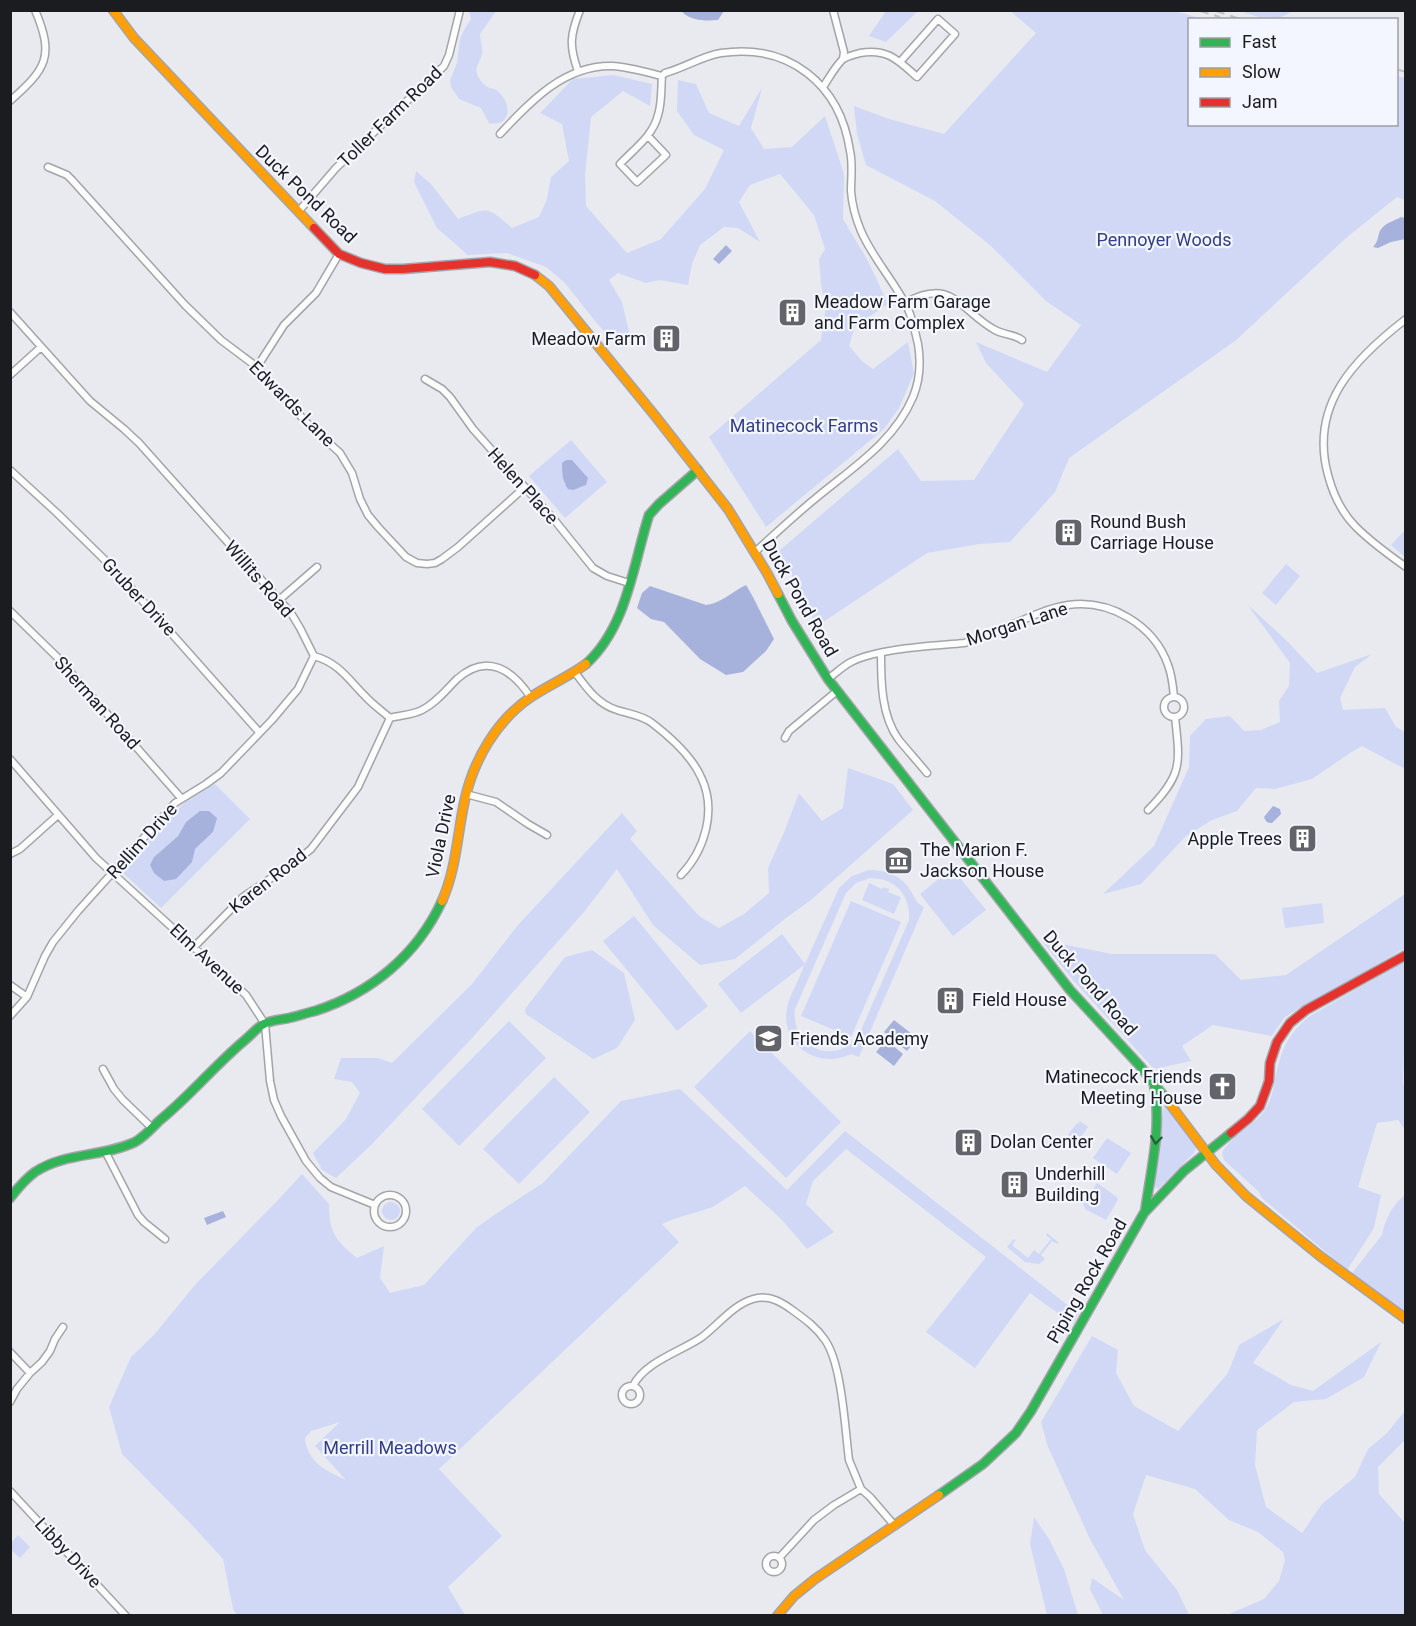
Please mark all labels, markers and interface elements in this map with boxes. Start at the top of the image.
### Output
legend [1188,18,1398,126]
text: Fast [1242,31,1277,52]
text: Slow [1242,61,1281,82]
street label: Toller Farm Road [333,62,446,171]
text: Jam [1242,91,1278,112]
street label: Duck Pond Road [252,140,361,247]
park label: Pennoyer Woods [1097,229,1231,250]
place label: Meadow Farm Garage and Farm Complex [814,291,991,333]
building icon: Meadow Farm Garage and Farm Complex [777,296,809,328]
building icon: Meadow Farm [651,323,683,355]
place label: Meadow Farm [531,328,646,349]
street label: Edwards Lane [245,357,339,451]
park label: Matinecock Farms [730,415,878,436]
street label: Helen Place [484,443,563,528]
place label: Round Bush Carriage House [1090,511,1214,553]
building icon: Round Bush Carriage House [1053,516,1085,548]
street label: Duck Pond Road [758,535,843,660]
street label: Willits Road [220,536,298,621]
street label: Gruber Drive [98,553,181,640]
street label: Morgan Lane [964,597,1070,650]
street label: Sherman Road [50,652,144,753]
street label: Viola Drive [421,792,460,880]
street label: Rellim Drive [102,799,181,883]
building icon: Apple Trees [1287,823,1319,855]
place label: Apple Trees [1188,828,1282,849]
place label: The Marion F. Jackson House [920,839,1044,881]
street label: Karen Road [225,844,311,917]
museum icon: The Marion F. Jackson House [883,844,915,876]
street label: Elm Avenue [166,919,249,998]
street label: Duck Pond Road [1039,926,1142,1039]
building icon: Field House [935,984,967,1016]
place label: Field House [972,989,1067,1010]
school or university icon: Friends Academy [753,1023,785,1055]
place label: Friends Academy [790,1028,929,1049]
place label: Matinecock Friends Meeting House [1045,1066,1202,1108]
church icon: Matinecock Friends Meeting House [1207,1071,1239,1103]
building icon: Dolan Center [953,1126,985,1158]
place label: Dolan Center [990,1131,1093,1152]
one-way arrow [1151,1135,1163,1144]
place label: Underhill Building [1035,1163,1105,1205]
building icon: Underhill Building [998,1168,1030,1200]
street label: Piping Rock Road [1042,1215,1131,1347]
park label: Merrill Meadows [323,1437,457,1458]
street label: Libby Drive [31,1513,106,1592]

